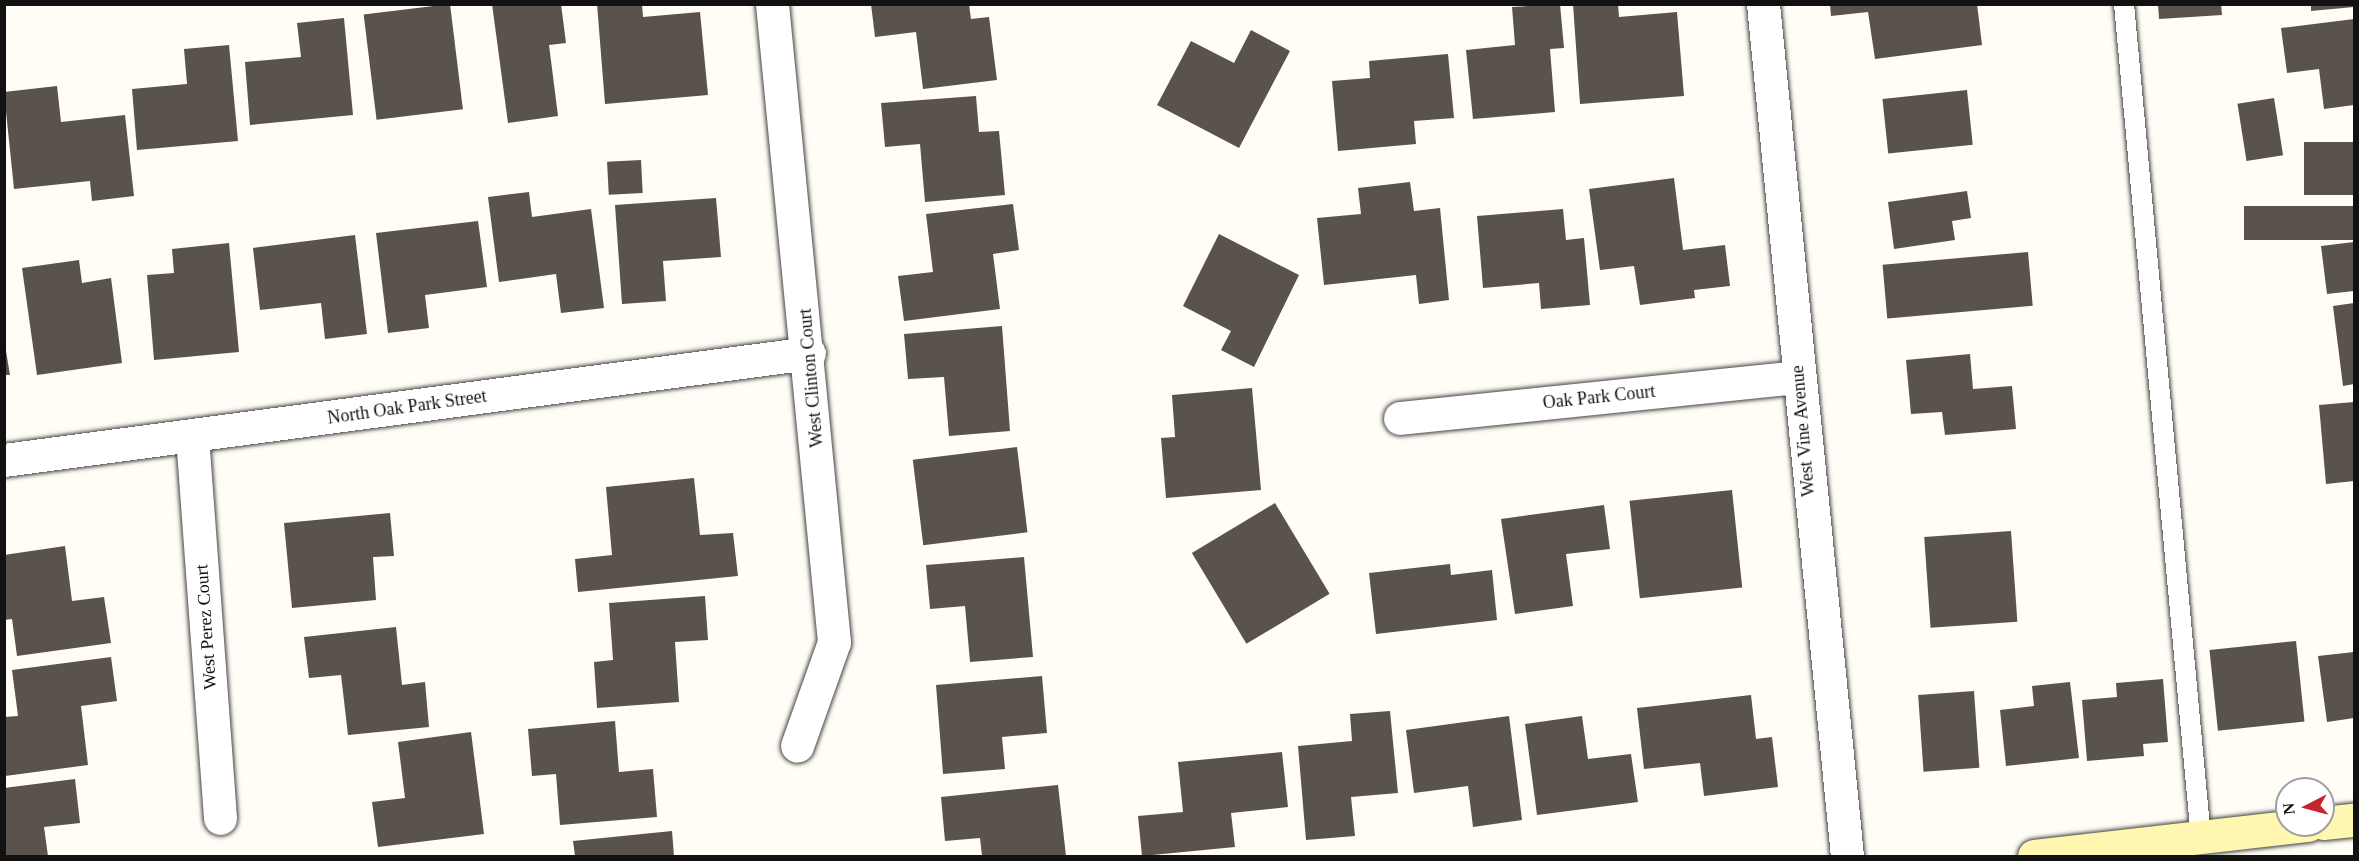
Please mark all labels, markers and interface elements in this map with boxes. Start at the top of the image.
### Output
street label: West Clinton Court [794,308,828,448]
street label: West Vine Avenue [1786,364,1820,498]
street label: Oak Park Court [1542,380,1656,414]
street label: North Oak Park Street [326,385,488,429]
street label: West Perez Court [191,564,221,690]
north arrow [2275,777,2335,837]
text: N [2280,802,2298,815]

